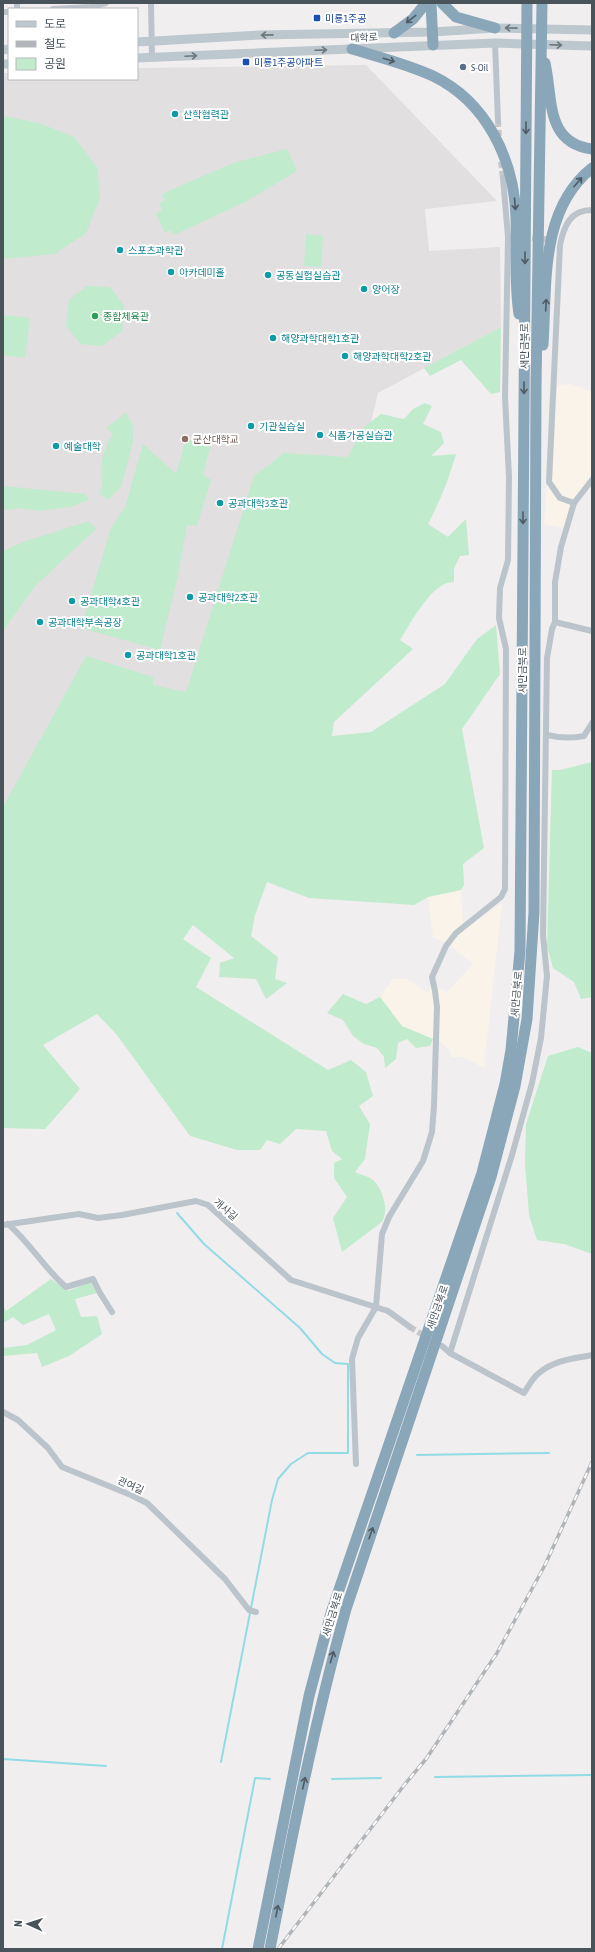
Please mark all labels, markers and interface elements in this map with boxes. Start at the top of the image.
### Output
legend [8,8,138,80]
marker: 미룡1주공 [312,13,322,23]
place label: 미룡1주공 [325,13,367,24]
one-way arrow [406,15,417,24]
text: 도로 [44,17,66,31]
one-way arrow [505,25,518,32]
one-way arrow [261,31,274,39]
street label: 대학로 [350,31,378,44]
text: 철도 [44,37,66,51]
one-way arrow [549,41,562,49]
one-way arrow [314,46,327,54]
one-way arrow [184,52,197,59]
text: 공원 [44,57,66,71]
marker: 미룡1주공아파트 [241,57,251,67]
place label: 미룡1주공아파트 [254,57,323,68]
one-way arrow [383,57,396,64]
marker: S-Oil [458,62,468,72]
place label: S-Oil [471,62,489,73]
marker: 산학협력관 [170,109,180,119]
place label: 산학협력관 [183,109,230,120]
one-way arrow [522,121,529,134]
one-way arrow [574,177,583,188]
one-way arrow [511,197,518,210]
marker: 스포츠과학관 [115,245,125,255]
place label: 스포츠과학관 [128,245,184,256]
one-way arrow [521,251,529,264]
marker: 아카데미홀 [166,267,176,277]
place label: 아카데미홀 [179,267,225,278]
marker: 공동실험실습관 [263,270,273,280]
place label: 공동실험실습관 [276,270,341,281]
marker: 양어장 [359,284,369,294]
place label: 양어장 [372,284,400,295]
one-way arrow [542,299,549,312]
marker: 종합체육관 [90,311,100,321]
place label: 종합체육관 [103,311,150,322]
street label: 새만금북로 [519,323,530,369]
marker: 해양과학대학1호관 [268,333,278,343]
place label: 해양과학대학1호관 [281,333,360,344]
marker: 해양과학대학2호관 [340,351,350,361]
place label: 해양과학대학2호관 [353,351,432,362]
one-way arrow [520,381,528,394]
marker: 기관실습실 [246,421,256,431]
place label: 기관실습실 [259,421,305,432]
marker: 식품가공실습관 [315,430,325,440]
place label: 식품가공실습관 [328,430,393,441]
marker: 군산대학교 [180,434,190,444]
place label: 군산대학교 [193,434,239,445]
marker: 예술대학 [51,441,61,451]
place label: 예술대학 [64,441,102,452]
marker: 공과대학3호관 [215,498,225,508]
place label: 공과대학3호관 [228,498,289,509]
one-way arrow [519,511,527,524]
marker: 공과대학2호관 [185,592,195,602]
place label: 공과대학2호관 [198,592,259,603]
marker: 공과대학4호관 [67,596,77,606]
place label: 공과대학4호관 [80,596,141,607]
marker: 공과대학부속공장 [35,617,45,627]
place label: 공과대학부속공장 [48,617,122,628]
street label: 새만금북로 [517,647,528,693]
marker: 공과대학1호관 [123,650,133,660]
place label: 공과대학1호관 [136,650,197,661]
street label: 새만금북로 [509,971,524,1017]
street label: 개사길 [212,1196,240,1223]
street label: 새만금북로 [425,1284,450,1331]
street label: 관여길 [116,1475,146,1496]
one-way arrow [368,1527,376,1539]
street label: 새만금북로 [320,1591,344,1638]
one-way arrow [329,1650,337,1663]
one-way arrow [300,1777,308,1790]
north arrow [8,1904,48,1944]
one-way arrow [274,1905,282,1918]
text: N [12,1920,24,1927]

